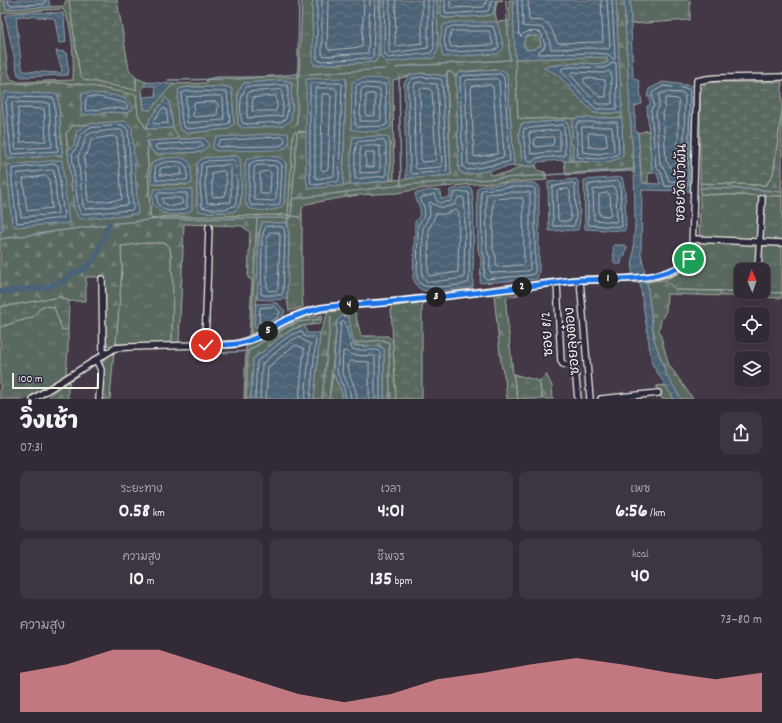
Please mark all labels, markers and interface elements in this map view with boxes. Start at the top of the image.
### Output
street label: ซอยวัดบัวผัน [671,143,693,222]
pin [672,242,706,276]
icon: arrive [678,248,700,270]
north arrow [734,263,770,299]
map controls [734,263,770,387]
pin: 1 [598,269,618,289]
text: 1 [607,271,609,287]
pin: 2 [512,277,532,297]
text: 2 [520,279,524,295]
pin: 3 [426,287,446,307]
text: 3 [434,289,438,305]
pin: 4 [339,295,359,315]
text: 4 [347,297,351,313]
street label: ซอยลุงต๋อง [559,306,586,376]
button: locate [734,307,770,343]
street label: ซอย 8/2 [536,311,560,357]
pin: 5 [258,321,278,341]
text: 5 [265,323,271,339]
pin [189,328,223,362]
icon: check [195,334,217,356]
button: layers [734,351,770,387]
scale bar [12,371,99,390]
text: 100 m [18,372,42,388]
text: วิ่งเช้า [20,408,78,439]
button: share [720,412,762,454]
text: 07:31 [20,439,43,458]
text: ระยะทาง [121,482,163,498]
text: เวลา [381,482,401,498]
text: เพซ [631,482,650,498]
text: 0.58 [119,498,150,526]
text: 4:01 [378,498,404,526]
text: 6:56 [615,498,648,526]
text: km [150,506,165,522]
text: /km [648,506,665,522]
text: kcal [632,547,649,563]
text: ความสูง [123,550,161,566]
text: ชีพจร [377,550,405,566]
text: 40 [631,563,650,591]
text: 10 [129,566,144,594]
text: 135 [370,566,392,594]
text: m [144,574,154,590]
text: bpm [392,574,412,590]
text: 73–80 m [721,611,762,630]
text: ความสูง [20,617,65,636]

